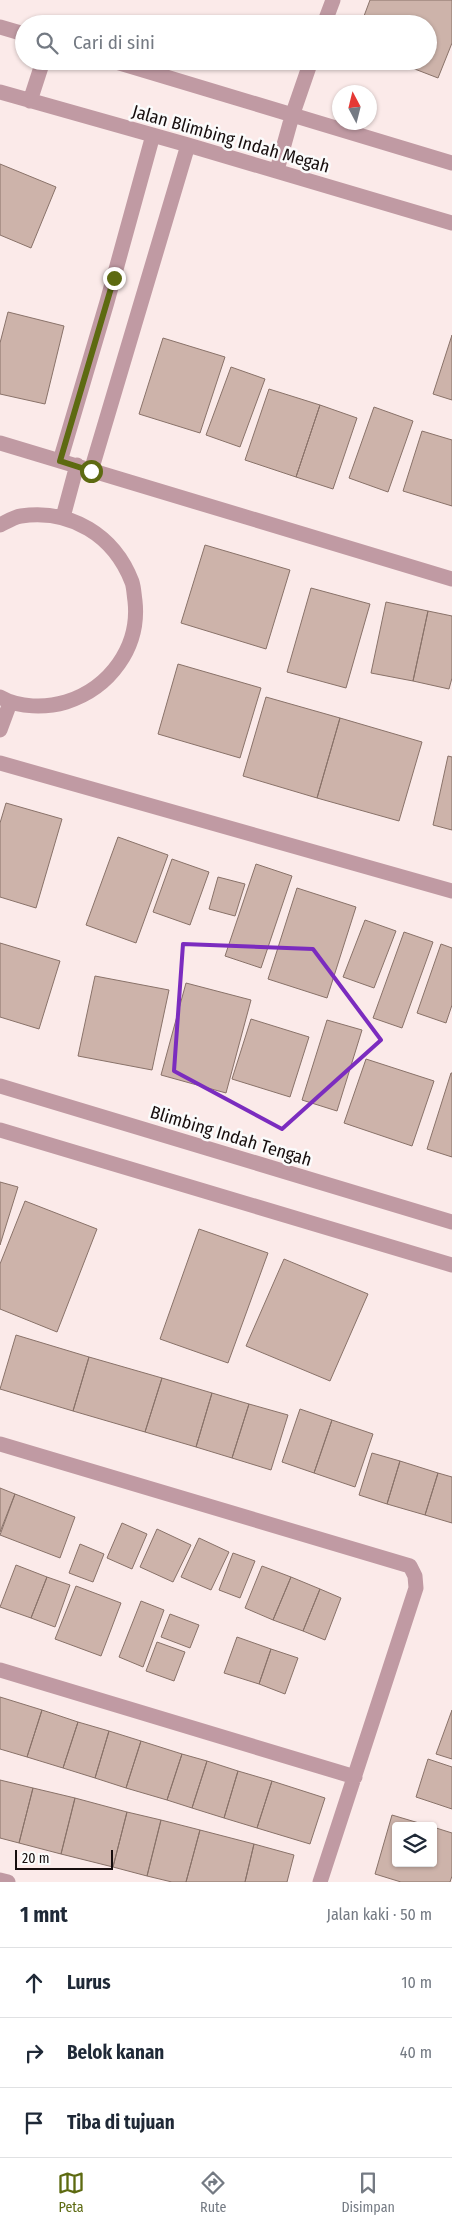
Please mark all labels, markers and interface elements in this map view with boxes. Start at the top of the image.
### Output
search box [15,15,437,70]
icon: search [33,29,61,57]
text: Cari di sini [73,31,155,54]
north arrow [332,85,377,130]
street label: Jalan Blimbing Indah Megah [130,100,332,178]
route end [103,267,126,290]
route start [80,460,103,483]
street label: Blimbing Indah Tengah [148,1101,314,1171]
map controls [392,1822,437,1867]
button: layers [392,1822,437,1867]
scale bar [15,1847,112,1870]
text: 20 m [22,1850,50,1867]
text: 1 mnt [20,1902,68,1928]
text: Jalan kaki · 50 m [327,1905,432,1924]
icon: ahead [20,1969,48,1997]
text: Lurus [67,1971,111,1994]
text: 10 m [401,1973,432,1992]
icon: right [20,2039,48,2067]
text: Belok kanan [67,2041,164,2064]
text: 40 m [400,2043,432,2062]
icon: arrive [20,2109,48,2137]
text: Tiba di tujuan [67,2111,175,2134]
tab: Peta [57,2169,85,2216]
tab: Rute [199,2169,227,2216]
tab: Disimpan [341,2169,395,2216]

